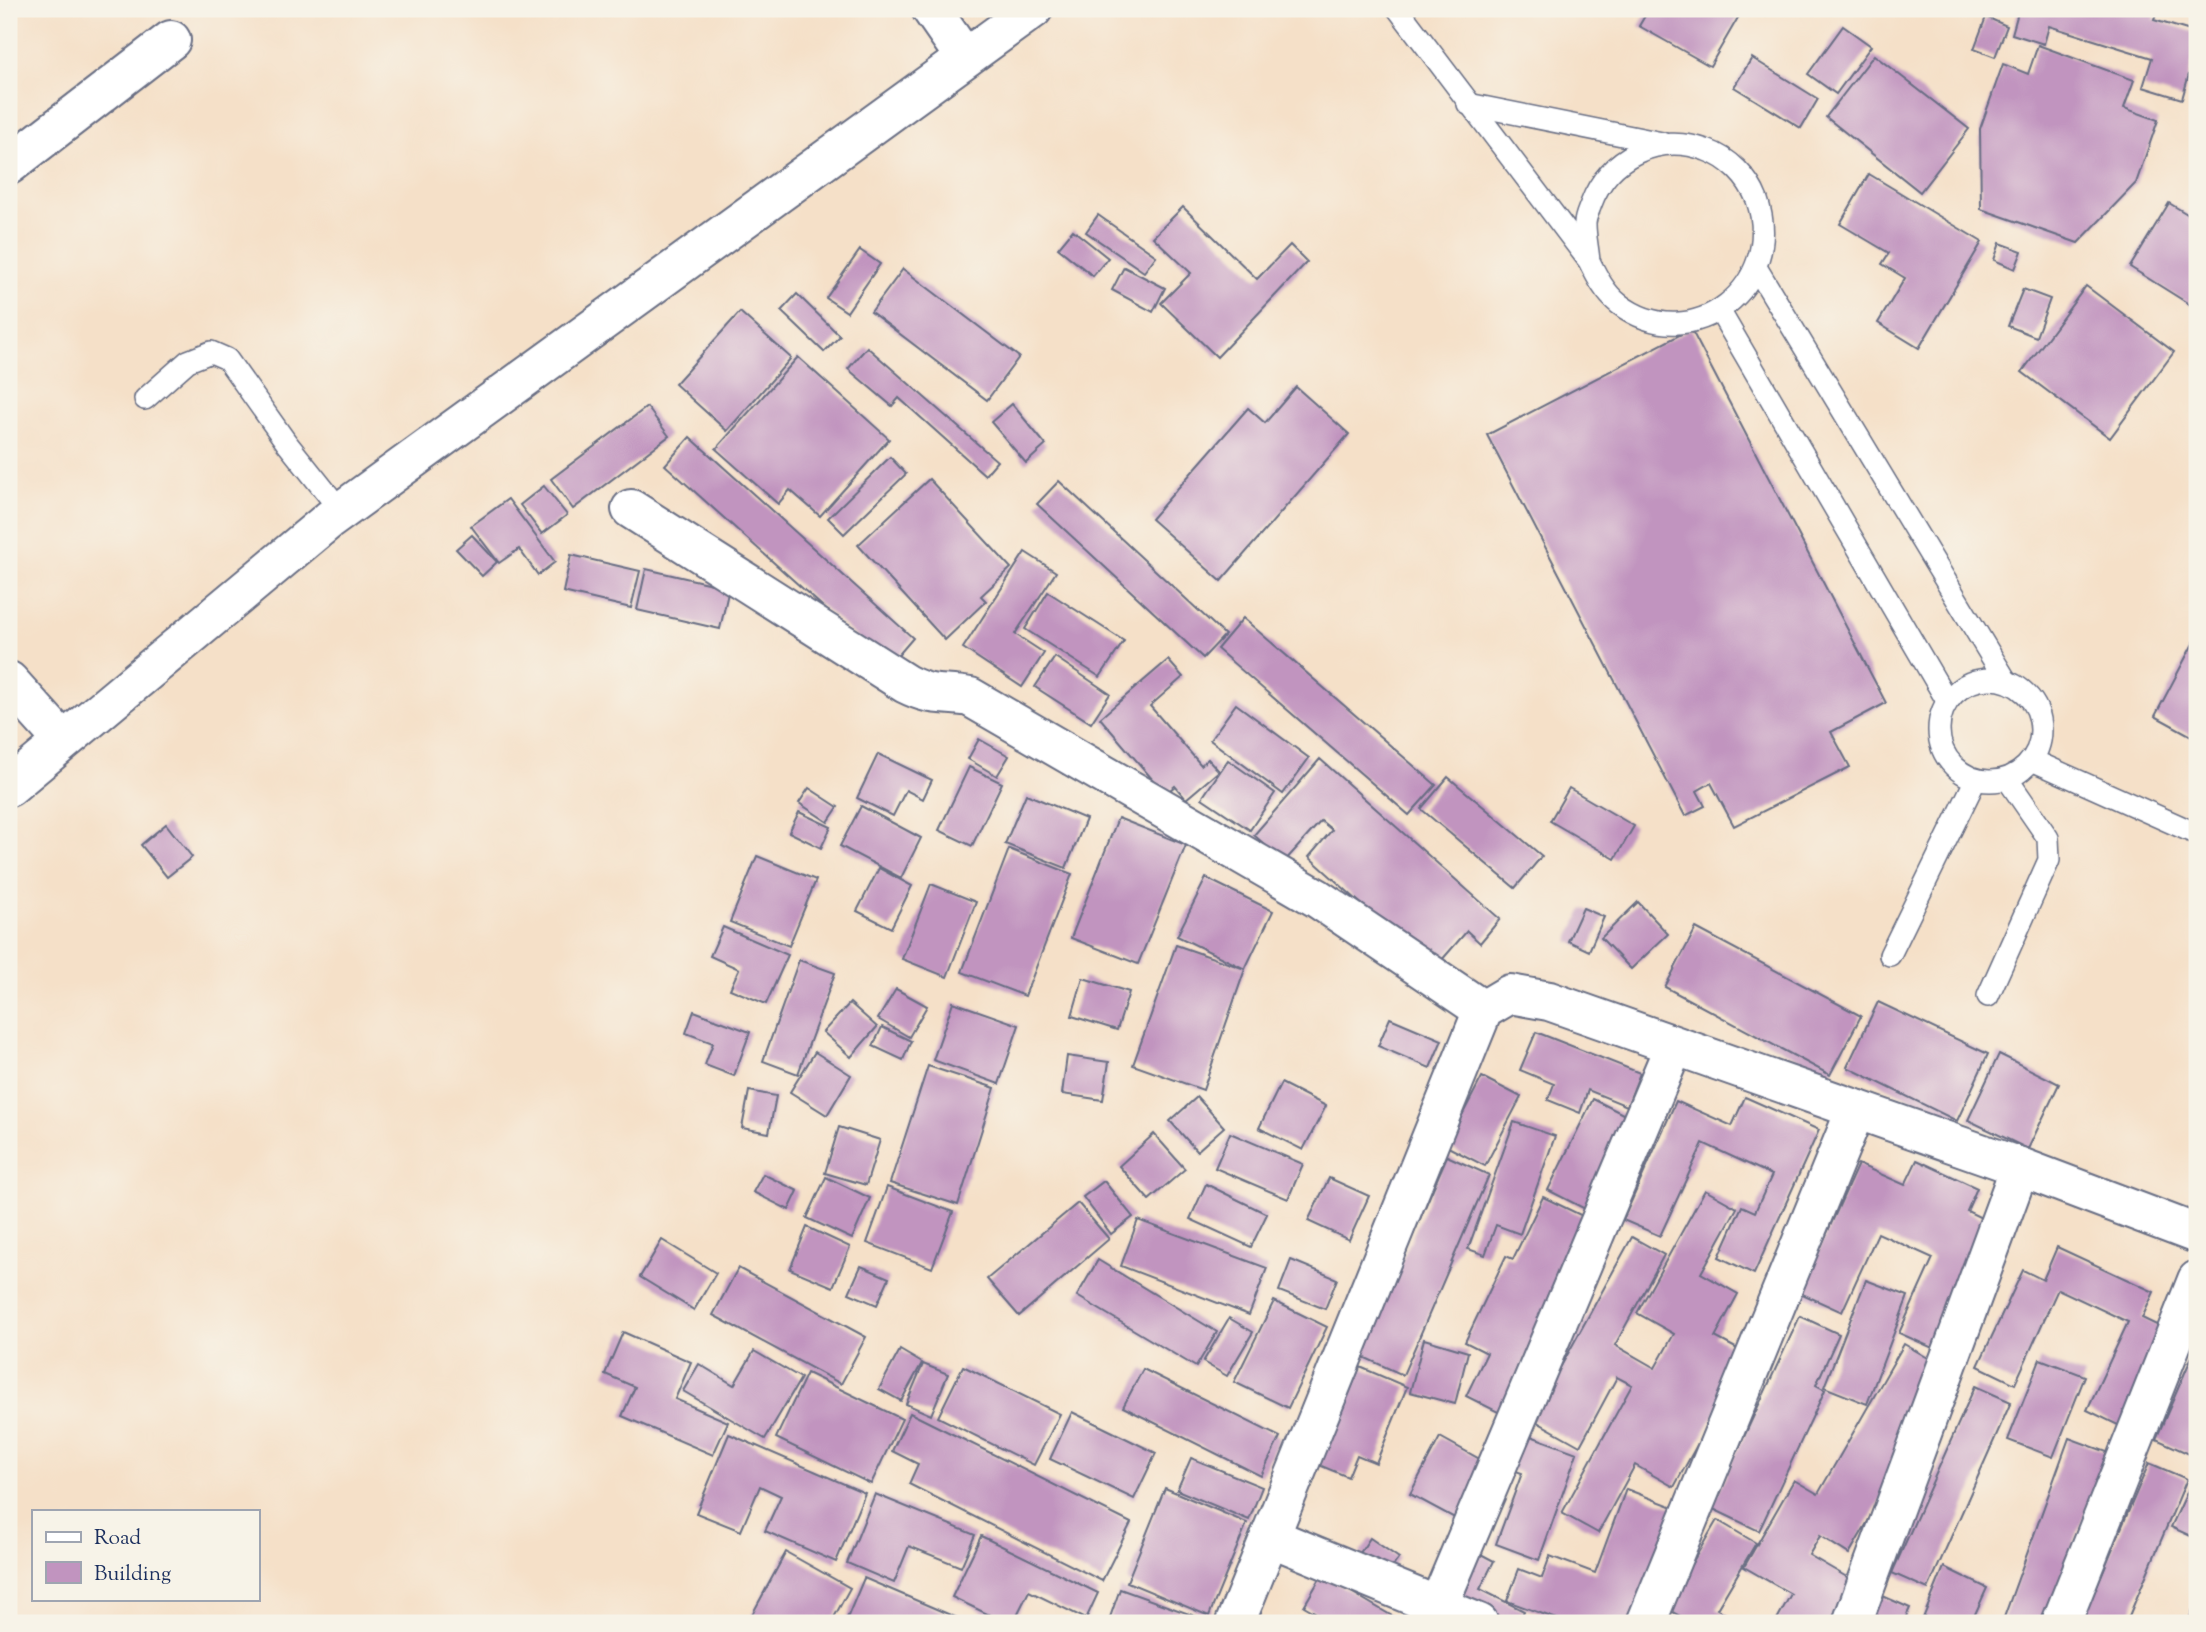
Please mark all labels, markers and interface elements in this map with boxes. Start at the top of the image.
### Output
legend [32,1510,259,1600]
text: Road [94,1524,141,1554]
text: Building [94,1560,171,1590]

